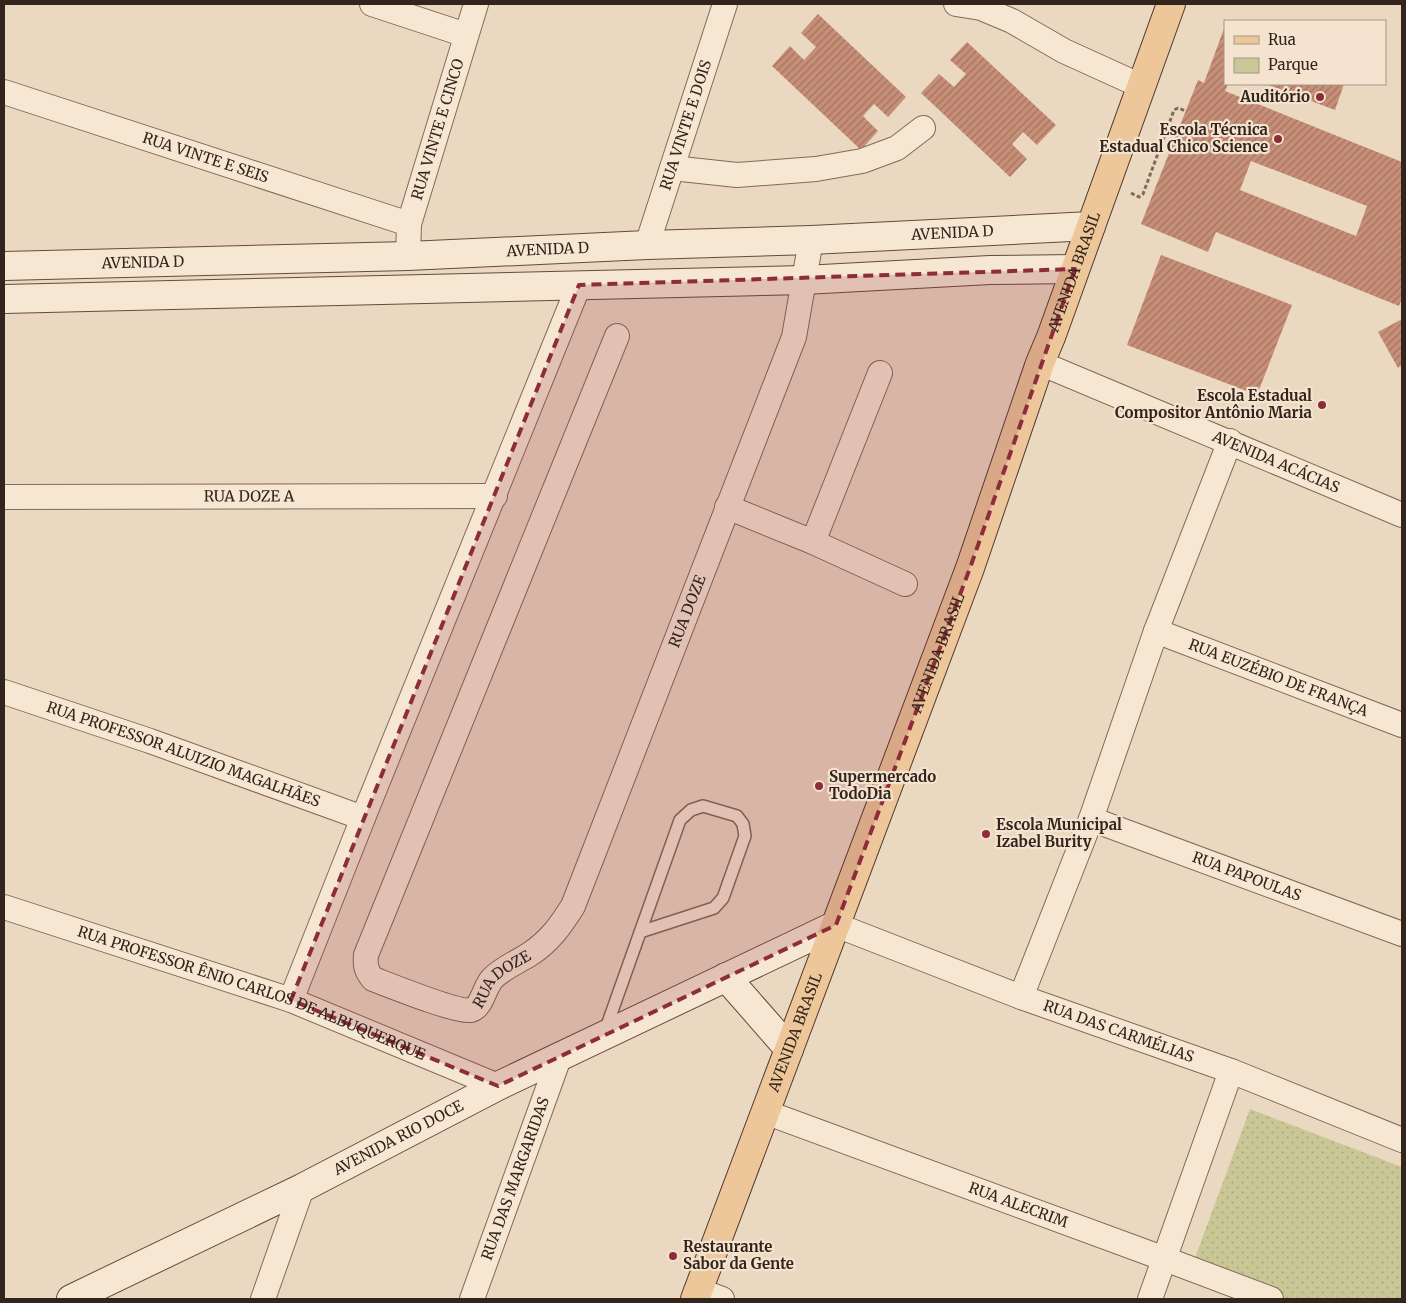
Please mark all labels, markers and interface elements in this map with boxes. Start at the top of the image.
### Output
legend [1224,20,1386,85]
text: Rua [1268,30,1296,49]
text: Parque [1268,55,1318,74]
street label: RUA VINTE E CINCO [407,56,468,202]
street label: RUA VINTE E DOIS [655,57,715,192]
place label: Auditório [1239,87,1310,106]
marker: Auditório [1314,91,1326,103]
place label: Escola Técnica Estadual Chico Science [1099,120,1269,156]
street label: RUA VINTE E SEIS [140,128,271,187]
marker: Escola Técnica Estadual Chico Science [1272,133,1284,145]
street label: AVENIDA BRASIL [1043,209,1105,335]
street label: AVENIDA D [910,221,994,244]
street label: AVENIDA D [505,238,589,261]
street label: AVENIDA D [100,252,184,273]
place label: Escola Estadual Compositor Antônio Maria [1115,386,1313,422]
marker: Escola Estadual Compositor Antônio Maria [1316,399,1328,411]
street label: AVENIDA ACÁCIAS [1209,426,1343,497]
street label: RUA DOZE A [204,486,295,506]
street label: RUA DOZE [664,572,710,650]
street label: AVENIDA BRASIL [906,590,969,716]
street label: RUA EUZÉBIO DE FRANÇA [1186,634,1371,720]
street label: RUA PROFESSOR ALUIZIO MAGALHÃES [44,697,323,811]
place label: Supermercado TodoDia [829,767,936,803]
marker: Supermercado TodoDia [813,780,825,792]
place label: Escola Municipal Izabel Burity [996,815,1122,851]
marker: Escola Municipal Izabel Burity [980,828,992,840]
street label: RUA PAPOULAS [1190,847,1304,905]
street label: RUA PROFESSOR ÊNIO CARLOS DE ALBUQUERQUE [75,921,429,1064]
street label: RUA DOZE [468,946,534,1012]
street label: AVENIDA BRASIL [763,969,826,1095]
street label: RUA DAS CARMÉLIAS [1041,996,1197,1066]
street label: RUA DAS MARGARIDAS [477,1094,553,1263]
street label: AVENIDA RIO DOCE [329,1096,467,1179]
street label: RUA ALECRIM [966,1178,1071,1232]
place label: Restaurante Sabor da Gente [683,1237,794,1273]
marker: Restaurante Sabor da Gente [667,1250,679,1262]

